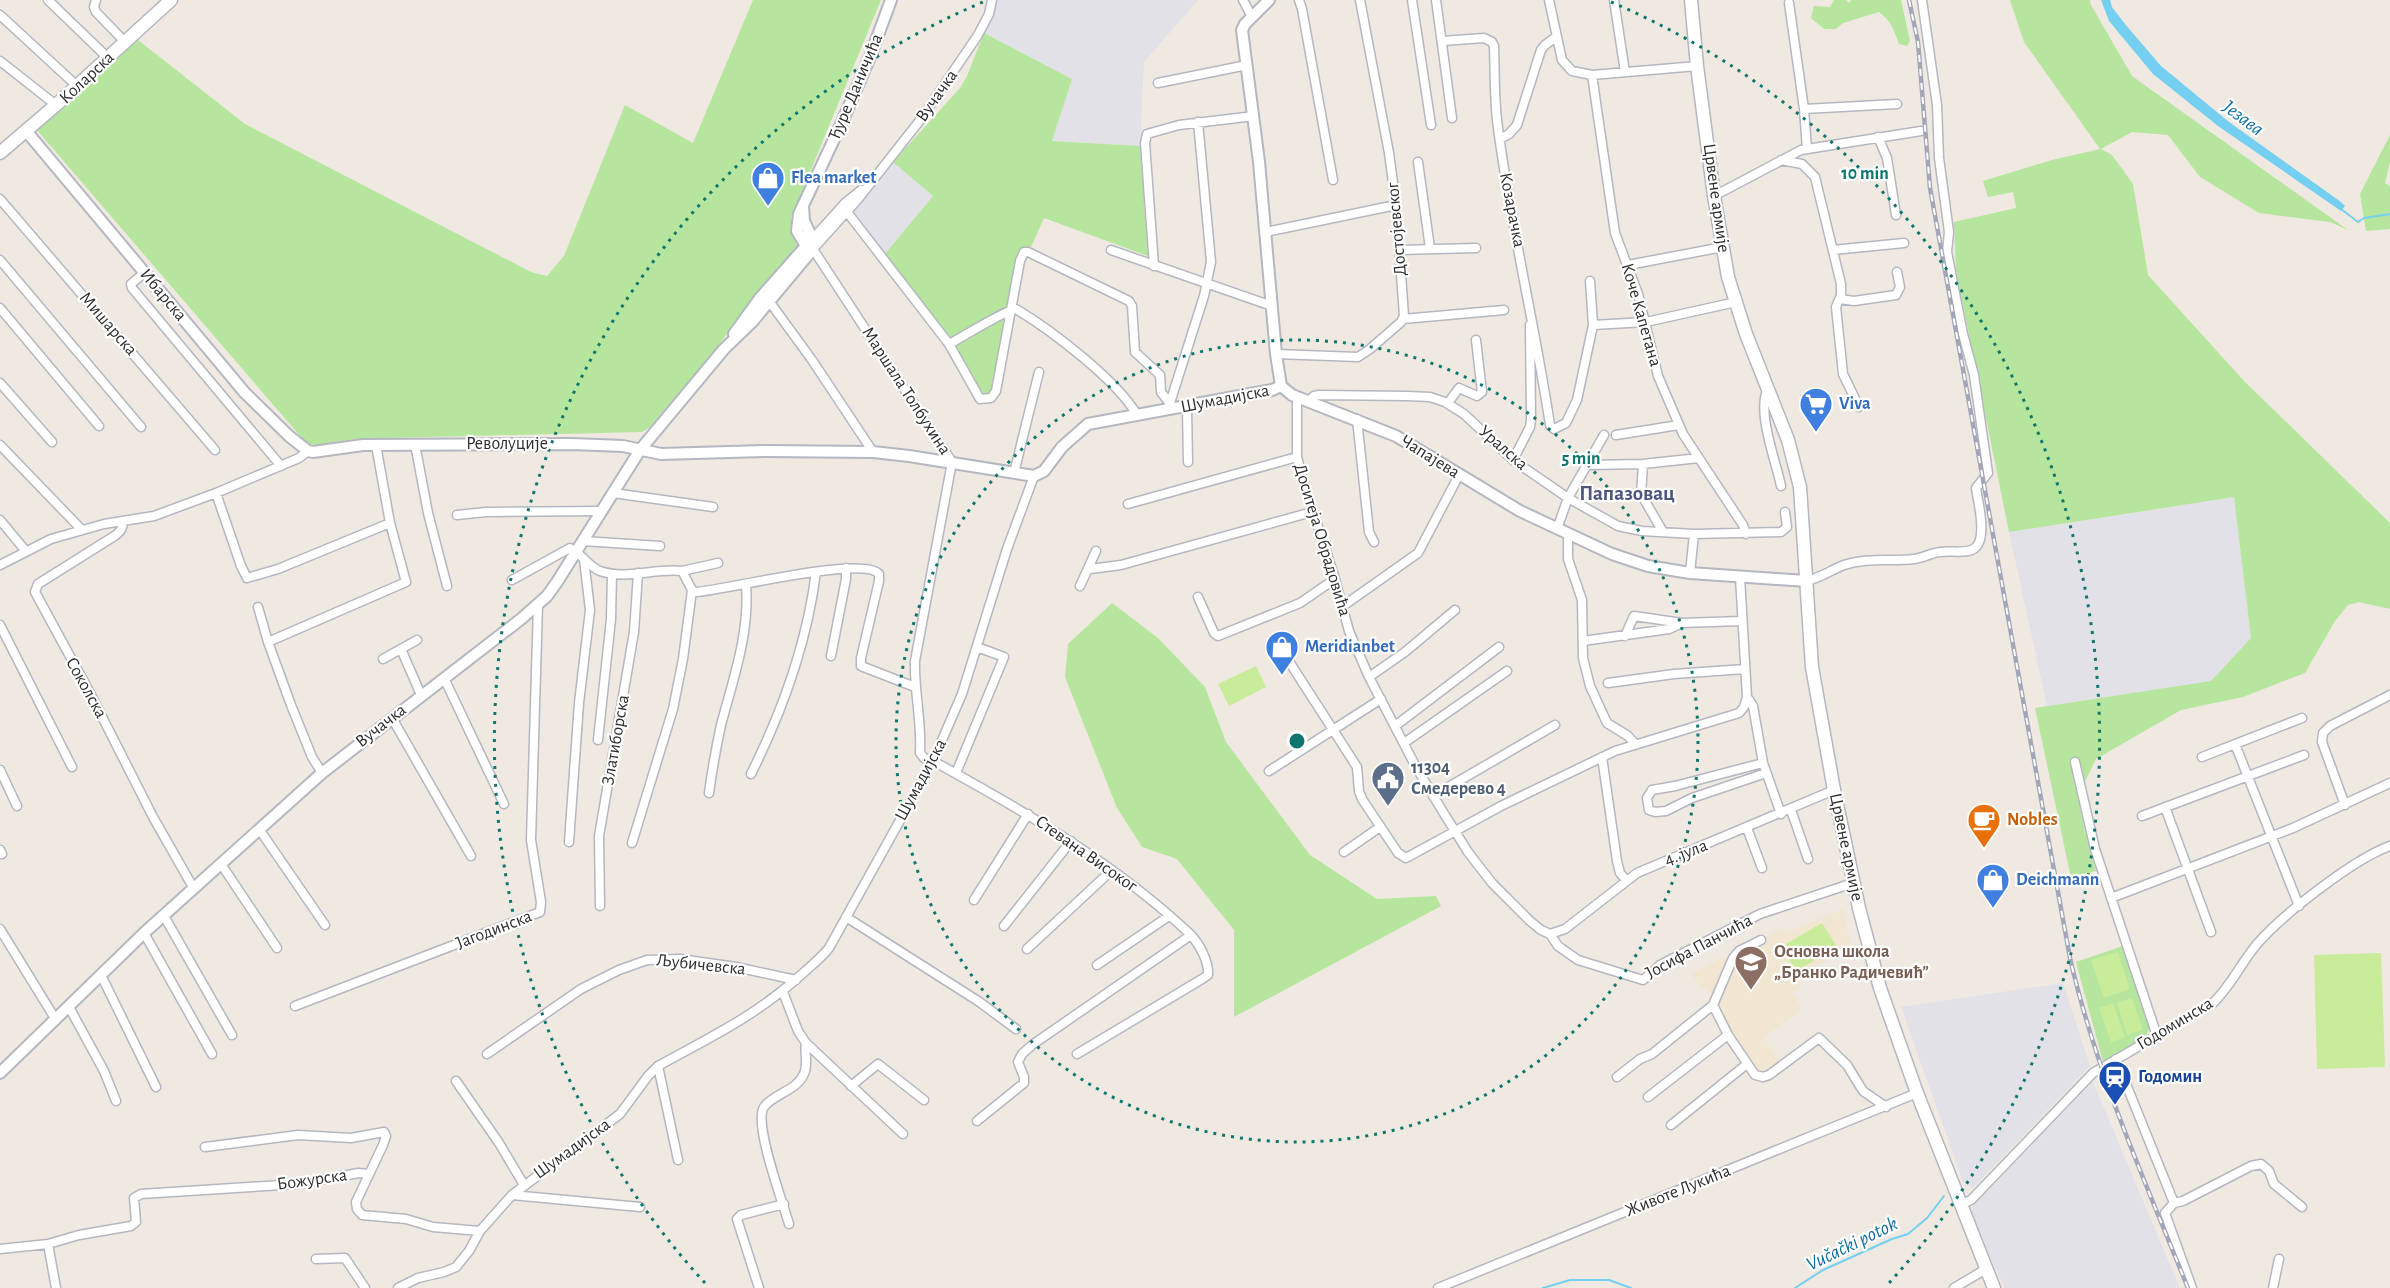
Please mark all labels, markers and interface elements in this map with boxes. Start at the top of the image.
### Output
street label: Ђуре Даничића [825,31,887,143]
street label: Коларска [56,48,118,108]
street label: Вучачка [913,67,961,125]
water label: Језава [2218,96,2267,140]
street label: Црвене армије [1699,142,1733,254]
shop icon: Flea market [750,160,786,207]
text: 10 min [1841,165,1889,183]
place label: Flea market [791,169,876,187]
street label: Козарачка [1496,171,1528,249]
street label: Достојевског [1384,181,1410,277]
street label: Коче Капетана [1618,261,1664,369]
street label: Ибарска [136,265,191,325]
street label: Мишарска [76,289,140,359]
street label: Маршала Толбухина [858,323,955,458]
street label: Шумадијска [1179,382,1271,416]
supermarket icon: Viva [1798,386,1834,433]
place label: Viva [1839,395,1871,413]
street label: Уралска [1475,422,1531,474]
street label: Чапајева [1397,432,1463,482]
street label: Револуције [466,435,548,453]
text: 5 min [1561,450,1601,468]
street label: Доситеја Обрадовића [1290,461,1355,619]
district label: Папазовац [1579,483,1675,504]
shop icon: Meridianbet [1264,629,1300,676]
place label: Meridianbet [1305,638,1395,656]
street label: Соколска [62,655,110,721]
street label: Златиборска [598,693,633,787]
street label: Вучачка [352,701,410,751]
centre of rings [1287,731,1307,751]
street label: Шумадијска [892,736,950,824]
place label: 11304 Смедерево 4 [1411,759,1506,798]
public building icon: 11304 Смедерево 4 [1370,760,1406,807]
street label: Црвене армије [1826,791,1866,903]
cafe icon: Nobles [1966,802,2002,849]
place label: Nobles [2007,811,2058,829]
street label: Стевана Високог [1032,812,1141,896]
street label: 4. јула [1662,837,1710,869]
shop icon: Deichmann [1975,862,2011,909]
place label: Deichmann [2016,871,2099,889]
street label: Јагодинска [454,907,534,953]
street label: Јосифа Панчића [1643,911,1755,983]
place label: Основна школа „Бранко Радичевић” [1774,943,1929,982]
school or university icon: Основна школа „Бранко Радичевић” [1733,944,1769,991]
street label: Љубичевска [656,950,747,979]
street label: Годоминска [2134,994,2216,1054]
station icon: Годомин [2097,1059,2133,1106]
place label: Годомин [2138,1068,2202,1086]
street label: Шумадијска [530,1115,614,1183]
street label: Животе Лукића [1623,1162,1733,1220]
street label: Божурска [276,1166,348,1194]
water label: Vučački potok [1803,1213,1901,1275]

